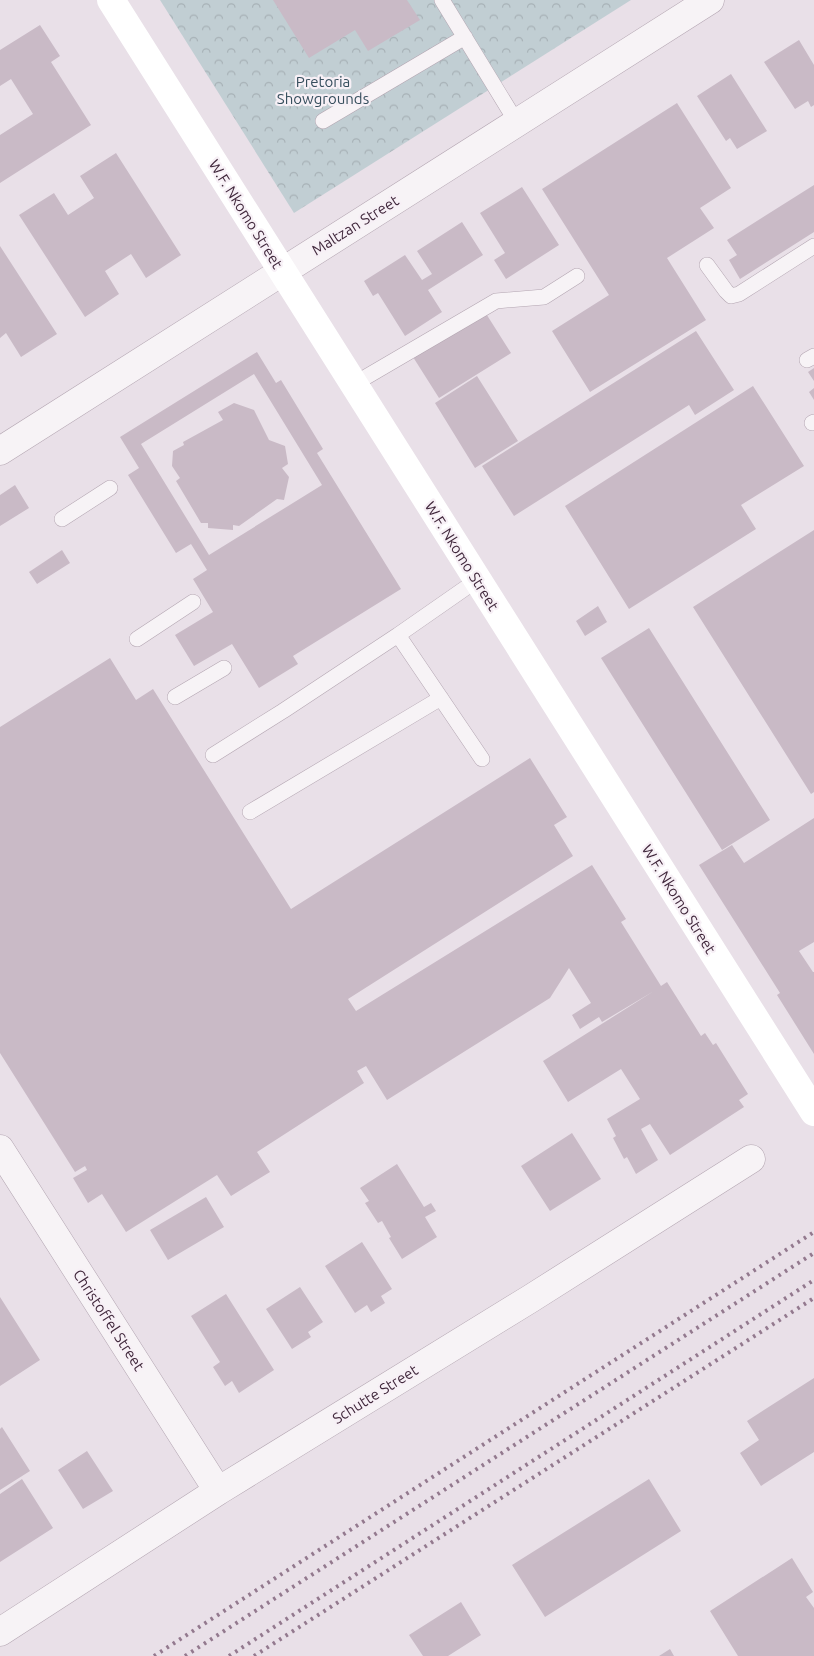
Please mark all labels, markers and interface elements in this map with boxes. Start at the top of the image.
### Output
park label: Pretoria Showgrounds [277,73,369,107]
street label: W.F. Nkomo Street [206,156,286,272]
street label: Maltzan Street [309,191,402,258]
street label: W.F. Nkomo Street [422,498,502,614]
street label: W.F. Nkomo Street [639,841,719,957]
street label: Christoffel Street [70,1266,148,1374]
street label: Schutte Street [329,1361,421,1427]

